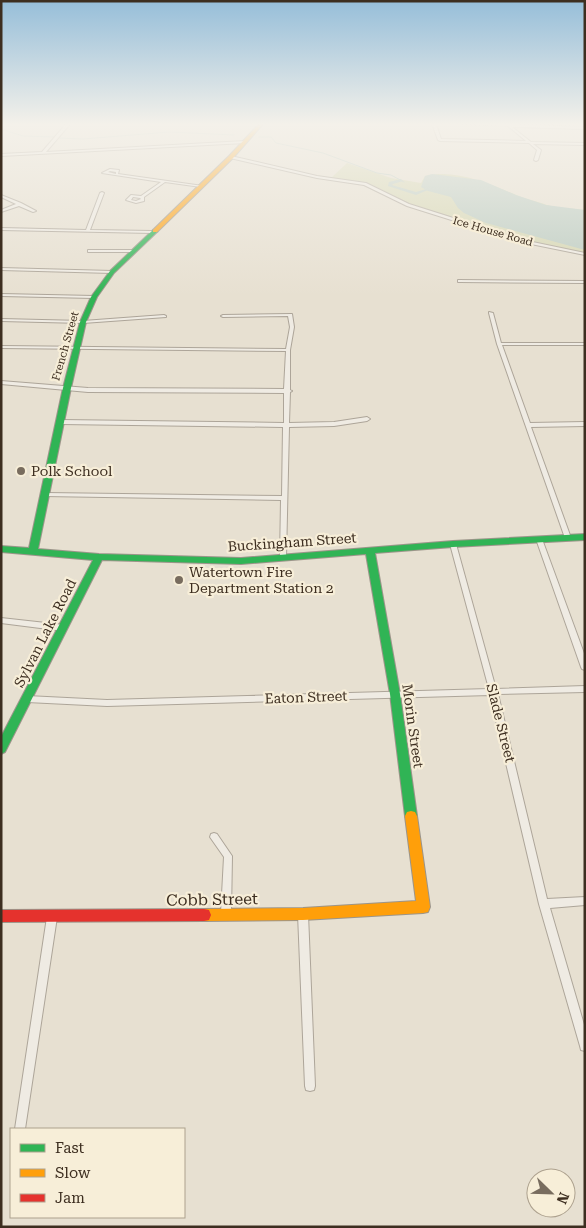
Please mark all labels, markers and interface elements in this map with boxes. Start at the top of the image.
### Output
street label: Ice House Road [451,214,534,249]
street label: French Street [49,310,82,382]
place label: Polk School [31,463,113,479]
marker: Polk School [15,465,27,477]
street label: Buckingham Street [227,530,357,554]
place label: Watertown Fire Department Station 2 [189,564,334,596]
marker: Watertown Fire Department Station 2 [173,574,185,586]
street label: Sylvan Lake Road [11,576,79,690]
street label: Slade Street [483,682,519,764]
street label: Morin Street [399,683,427,769]
street label: Eaton Street [264,688,348,706]
street label: Cobb Street [166,889,258,910]
legend [10,1128,185,1218]
text: Fast [55,1139,85,1157]
text: Slow [55,1164,91,1182]
north arrow [526,1168,576,1218]
text: Jam [55,1189,85,1207]
text: N [553,1190,572,1206]

